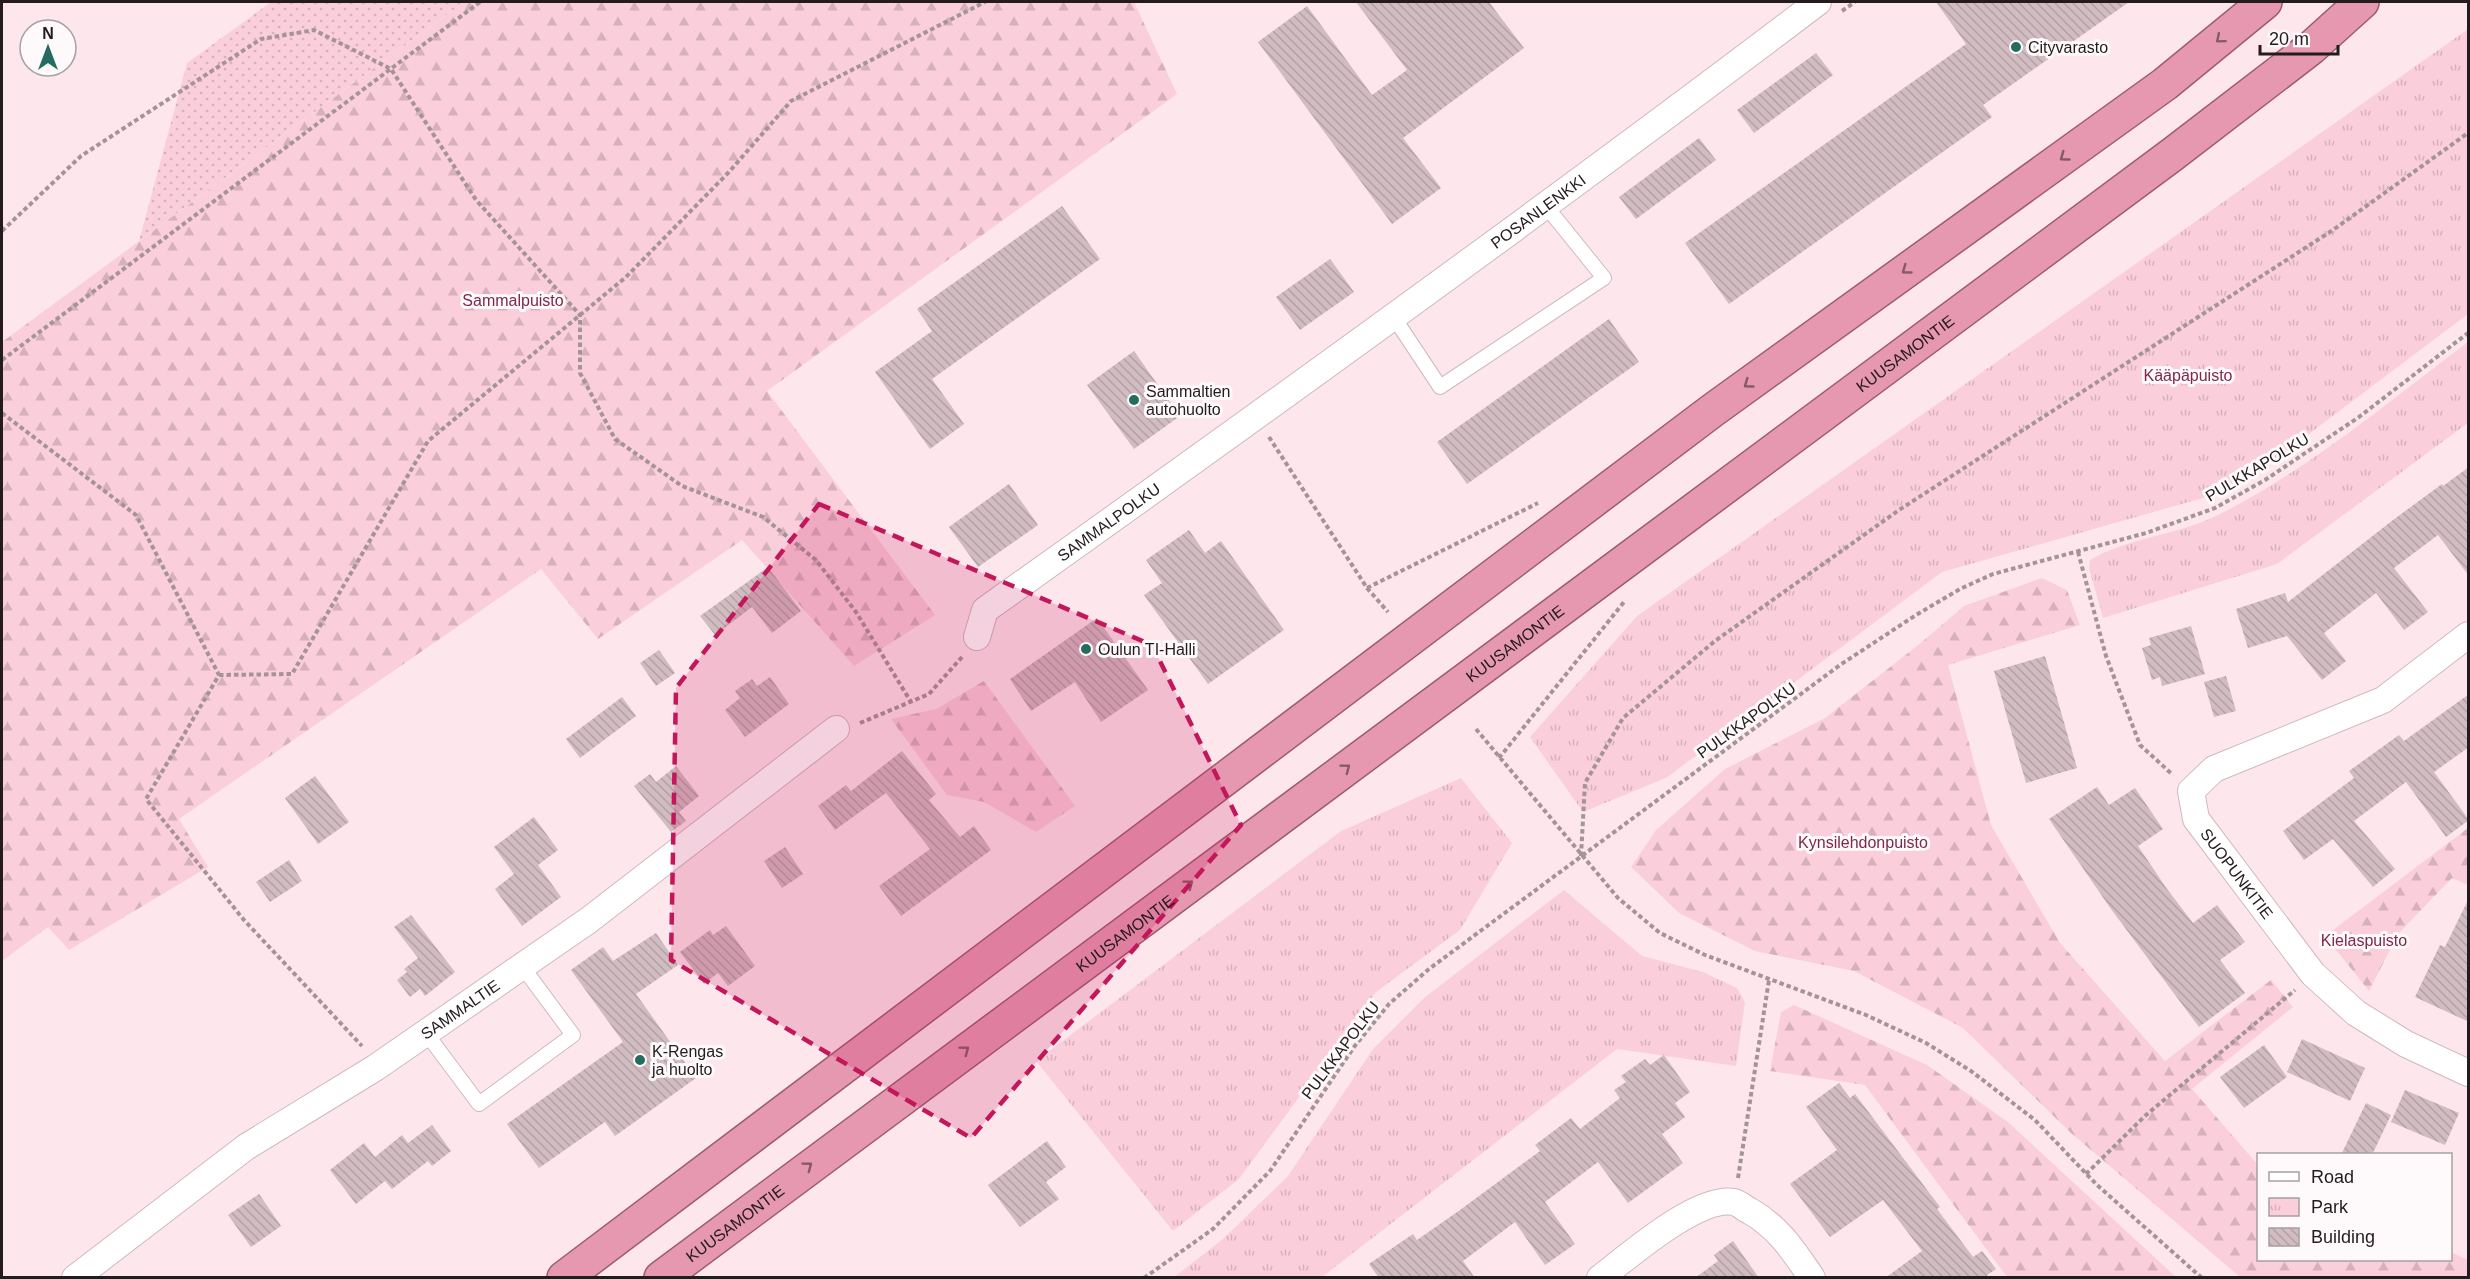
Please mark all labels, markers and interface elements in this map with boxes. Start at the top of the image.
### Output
north arrow [18,18,78,78]
scale bar [2260,18,2338,56]
text: N [42,25,54,42]
text: 20 m [2269,29,2309,49]
one-way arrow [2216,32,2227,43]
place label: Cityvarasto [2028,39,2108,56]
marker: Cityvarasto [2009,40,2023,54]
one-way arrow [2060,149,2071,160]
street label: POSANLENKKI [1488,171,1589,252]
one-way arrow [1902,263,1913,274]
park label: Sammalpuisto [462,292,564,309]
street label: KUUSAMONTIE [1853,312,1957,396]
park label: Kääpäpuisto [2144,367,2233,384]
one-way arrow [1743,377,1754,388]
place label: Sammaltien autohuolto [1146,383,1230,418]
marker: Sammaltien autohuolto [1127,393,1141,407]
street label: PULKKAPOLKU [2203,430,2312,505]
street label: SAMMALPOLKU [1054,480,1163,565]
street label: KUUSAMONTIE [1463,602,1567,685]
place label: Oulun TI-Halli [1098,641,1196,658]
marker: Oulun TI-Halli [1079,642,1093,656]
street label: PULKKAPOLKU [1694,679,1799,762]
one-way arrow [1339,764,1350,775]
street label: SUOPUNKITIE [2197,825,2276,922]
park label: Kynsilehdonpuisto [1798,834,1928,851]
one-way arrow [1182,880,1193,891]
street label: KUUSAMONTIE [1073,892,1177,975]
park label: Kielaspuisto [2321,932,2407,949]
street label: SAMMALTIE [418,977,503,1043]
street label: PULKKAPOLKU [1298,998,1383,1102]
place label: K-Rengas ja huolto [651,1043,723,1078]
one-way arrow [958,1047,969,1058]
marker: K-Rengas ja huolto [633,1053,647,1067]
legend [2257,1153,2452,1261]
one-way arrow [802,1163,813,1174]
text: Road [2311,1167,2354,1187]
street label: KUUSAMONTIE [683,1182,787,1265]
text: Park [2311,1197,2349,1217]
text: Building [2311,1227,2375,1247]

